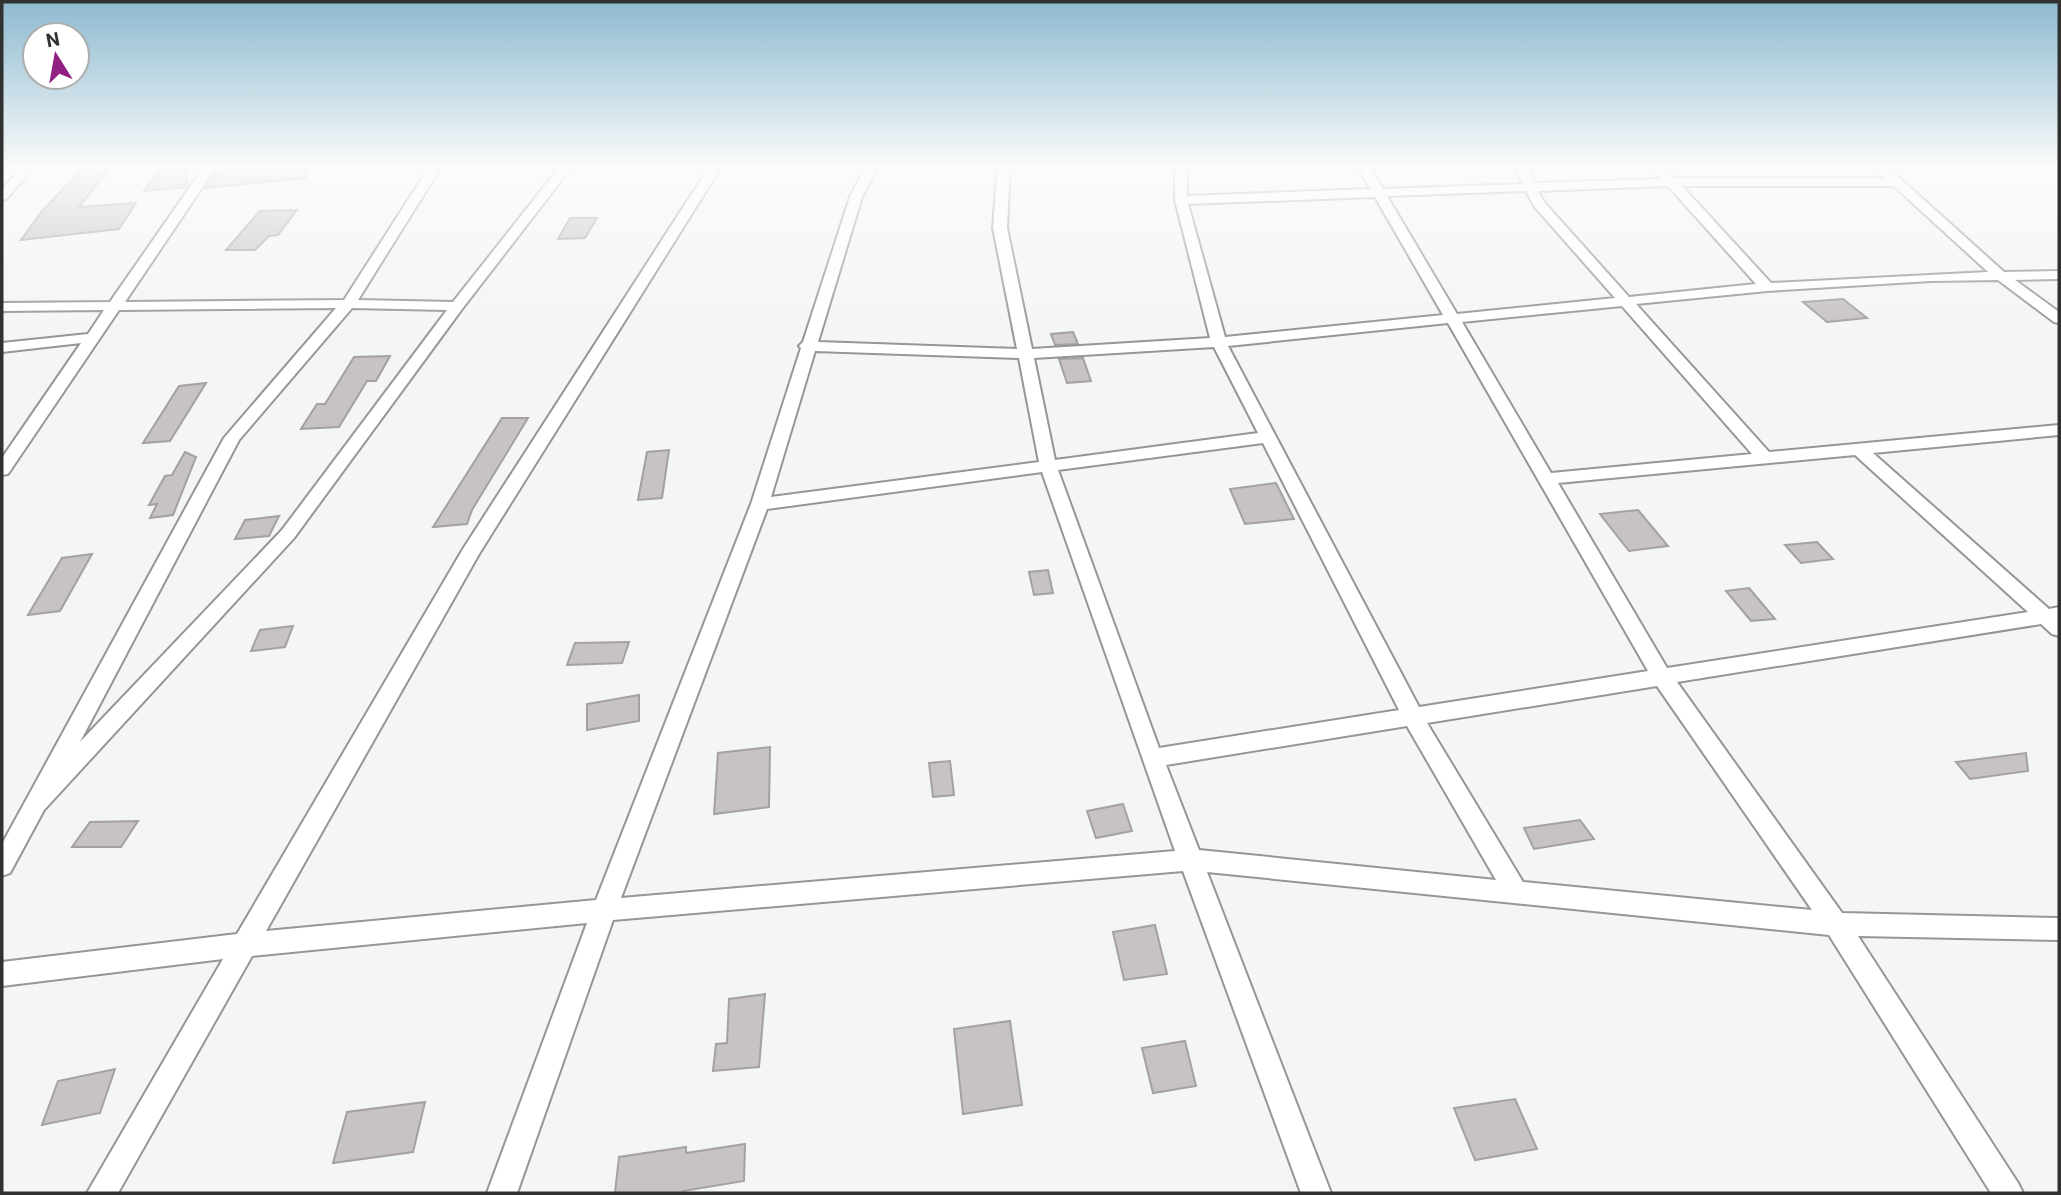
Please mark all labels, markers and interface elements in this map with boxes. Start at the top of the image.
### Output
north arrow [21,21,91,91]
text: N [44,27,62,52]

